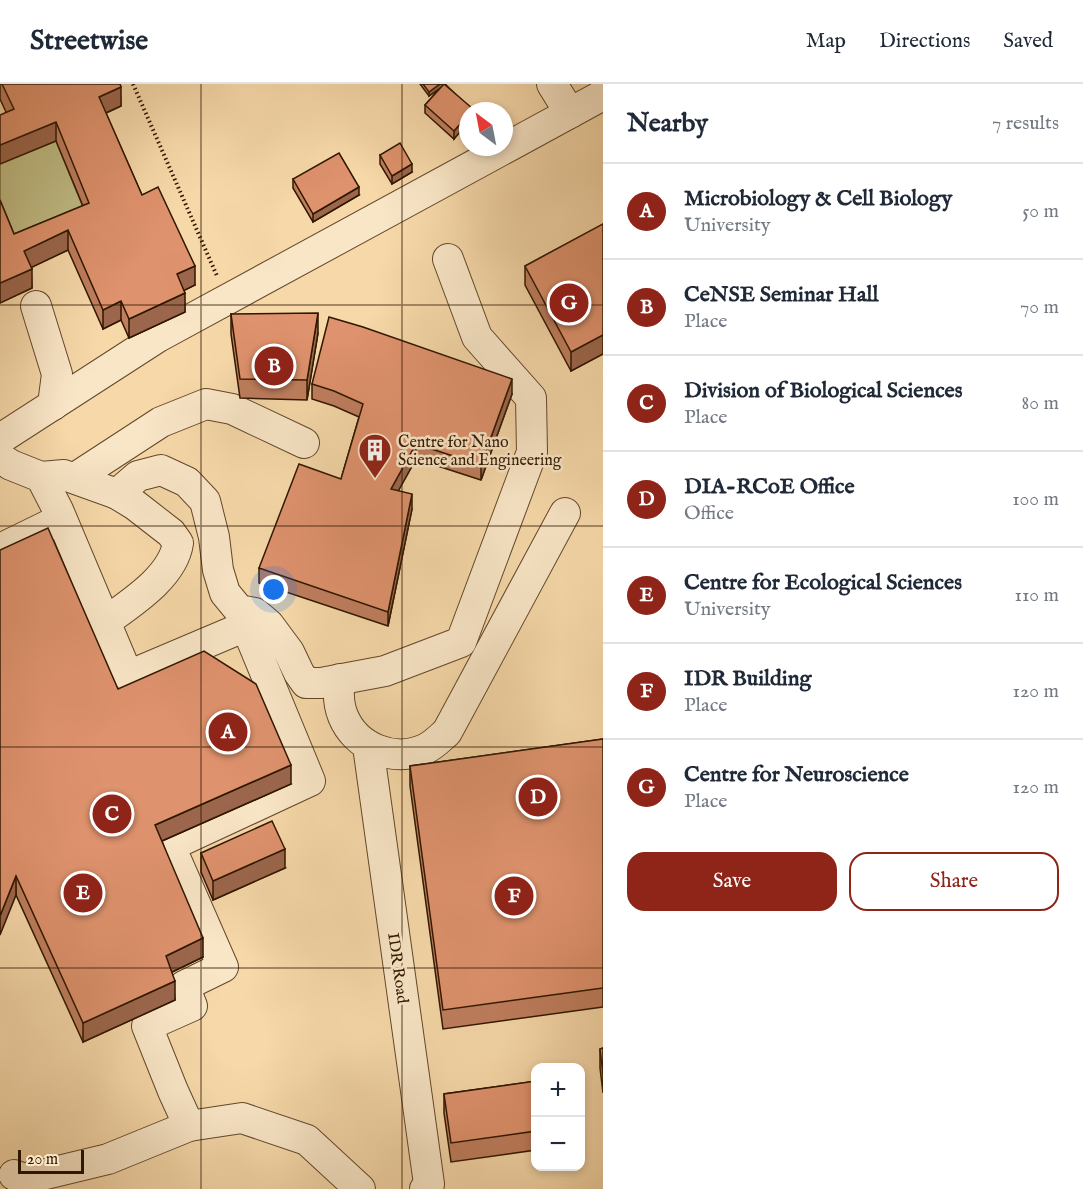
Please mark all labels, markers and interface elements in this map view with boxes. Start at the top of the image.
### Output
text: Streetwise [30,24,148,59]
text: Map [806,28,846,55]
text: Directions [879,28,970,55]
text: Saved [1003,28,1053,55]
north arrow [459,102,513,156]
text: Nearby [627,107,708,140]
text: 7 results [992,111,1059,136]
text: Microbiology & Cell Biology [684,185,952,213]
text: A [640,199,653,224]
text: 50 m [1022,199,1059,224]
text: University [684,213,771,238]
pin: G [550,280,588,326]
text: CeNSE Seminar Hall [684,281,879,309]
text: B [640,295,653,320]
text: 70 m [1020,295,1059,320]
text: Place [684,309,727,334]
pin: B [254,344,294,388]
text: Division of Biological Sciences [684,377,962,405]
text: C [639,391,654,416]
text: 80 m [1022,391,1059,416]
text: Place [684,405,727,430]
building icon: Centre for Nano Science and Engineering [357,432,393,479]
place label: Centre for Nano Science and Engineering [398,433,562,471]
text: DIA-RCoE Office [684,473,855,501]
text: D [638,487,655,512]
text: 100 m [1012,487,1059,512]
text: Office [684,501,734,526]
text: Centre for Ecological Sciences [684,569,962,597]
your location [259,575,288,604]
text: E [640,583,653,608]
text: 110 m [1015,583,1059,608]
text: University [684,597,771,622]
text: IDR Building [684,665,811,693]
text: F [640,679,653,704]
text: 120 m [1013,679,1059,704]
text: Place [684,693,727,718]
pin: A [208,710,248,754]
text: Centre for Neuroscience [684,761,909,789]
pin: D [518,774,558,820]
text: G [639,775,654,800]
text: 120 m [1013,775,1059,800]
text: Place [684,789,727,814]
pin: C [92,792,132,836]
button: Save [627,852,837,911]
button: Share [849,852,1059,911]
pin: E [64,870,103,916]
pin: F [494,874,534,918]
street label: IDR Road [382,932,412,1005]
map controls [531,1063,585,1171]
button: + [531,1063,585,1117]
button: − [531,1117,585,1171]
scale bar [18,1147,84,1174]
text: 20 m [27,1150,58,1170]

